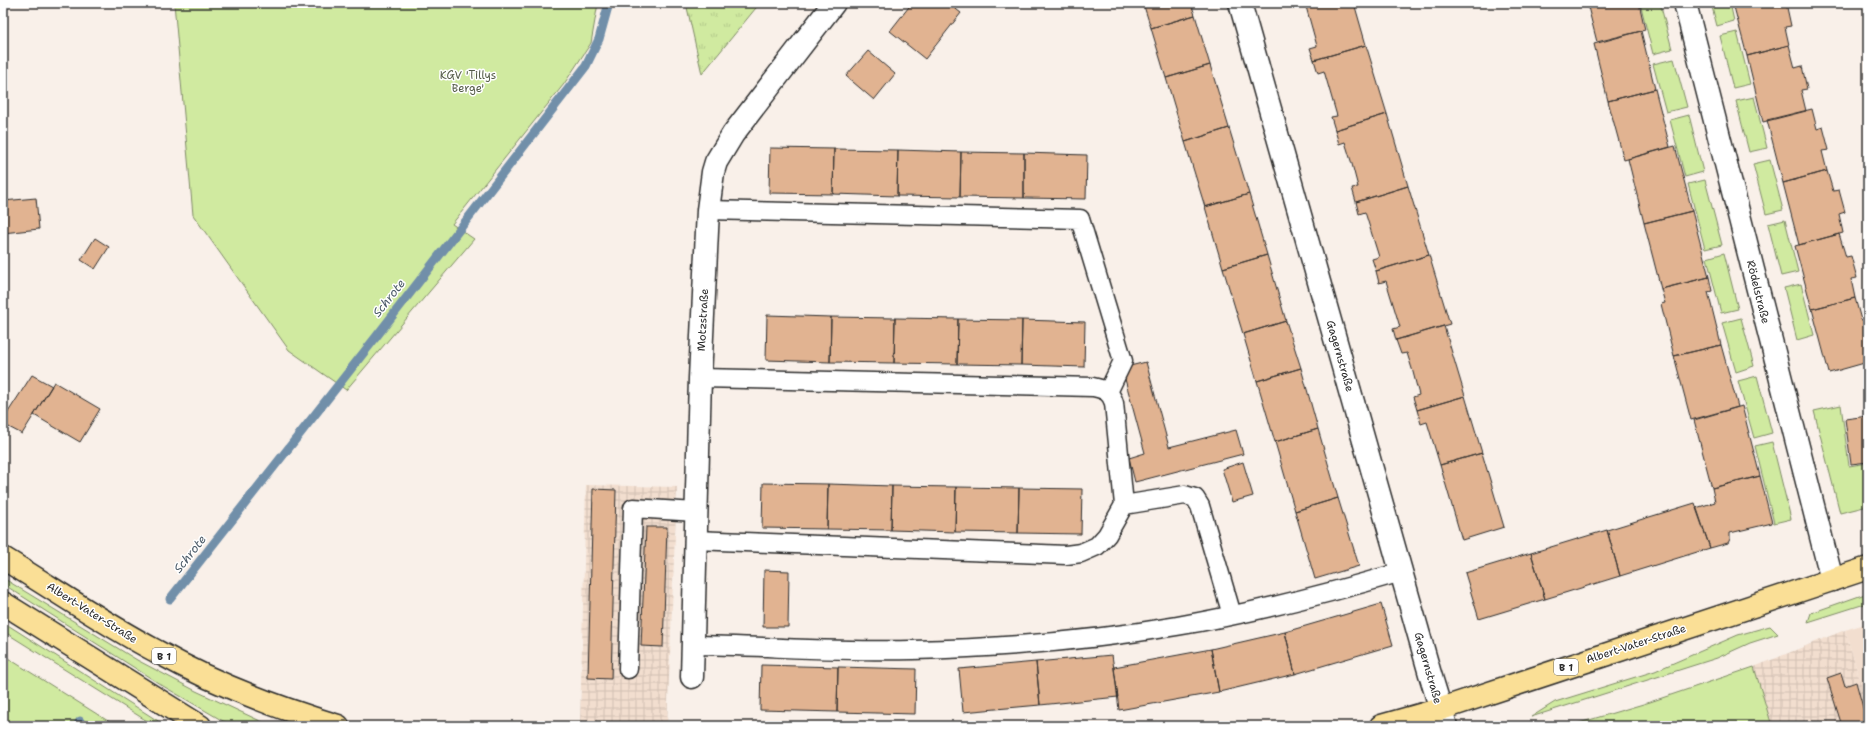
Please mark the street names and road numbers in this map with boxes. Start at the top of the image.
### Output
street label: Rödelstraße [1743,259,1773,325]
street label: Motzstraße [694,288,712,352]
street label: Gagernstraße [1323,318,1357,394]
street label: Albert-Vater-Straße [44,579,140,647]
street label: Albert-Vater-Straße [1584,621,1688,667]
street label: Gagernstraße [1411,630,1445,706]
road number: B 1 [152,648,176,664]
road number: B 1 [1554,659,1578,675]

